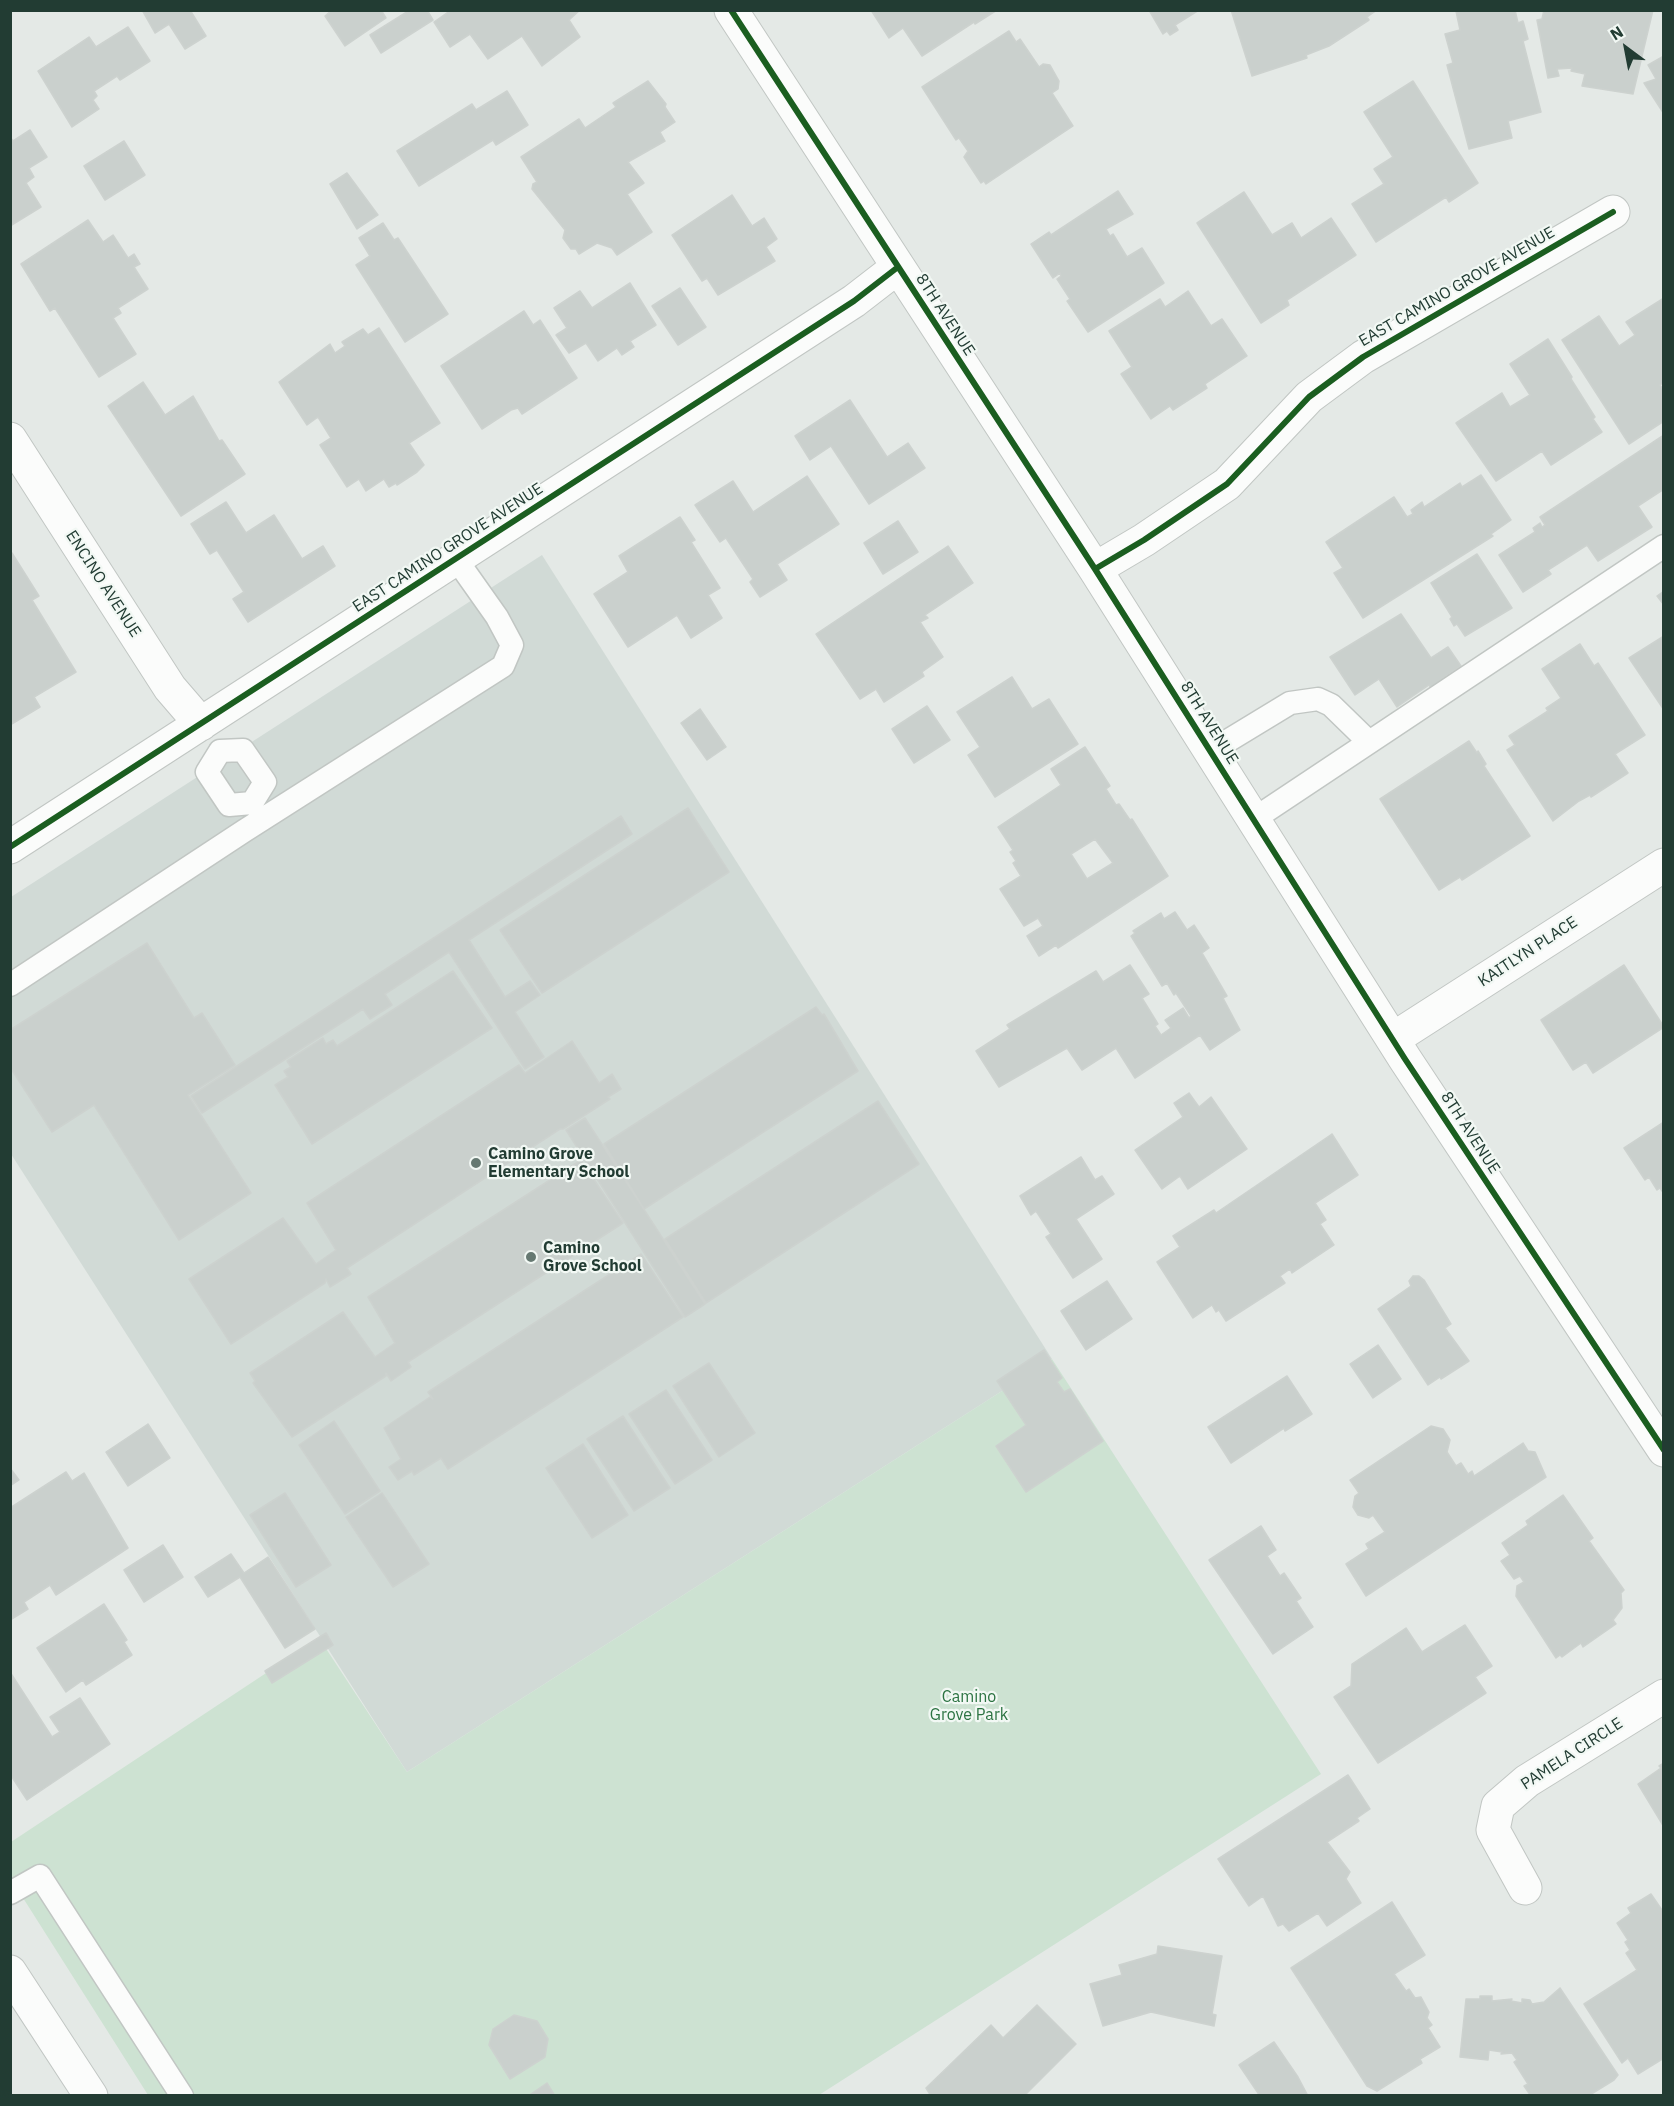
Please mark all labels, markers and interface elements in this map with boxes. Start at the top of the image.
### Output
north arrow [1596,18,1656,78]
text: N [1606,21,1627,44]
street label: EAST CAMINO GROVE AVENUE [1356,223,1558,351]
street label: 8TH AVENUE [911,270,979,360]
street label: EAST CAMINO GROVE AVENUE [349,479,547,617]
street label: ENCINO AVENUE [61,527,145,641]
street label: 8TH AVENUE [1176,678,1242,768]
street label: KAITLYN PLACE [1475,913,1581,991]
street label: 8TH AVENUE [1436,1088,1504,1178]
place label: Camino Grove Elementary School [488,1144,629,1182]
marker: Camino Grove Elementary School [469,1156,483,1170]
place label: Camino Grove School [543,1238,642,1276]
marker: Camino Grove School [524,1250,538,1264]
park label: Camino Grove Park [930,1687,1008,1725]
street label: PAMELA CIRCLE [1517,1714,1627,1794]

